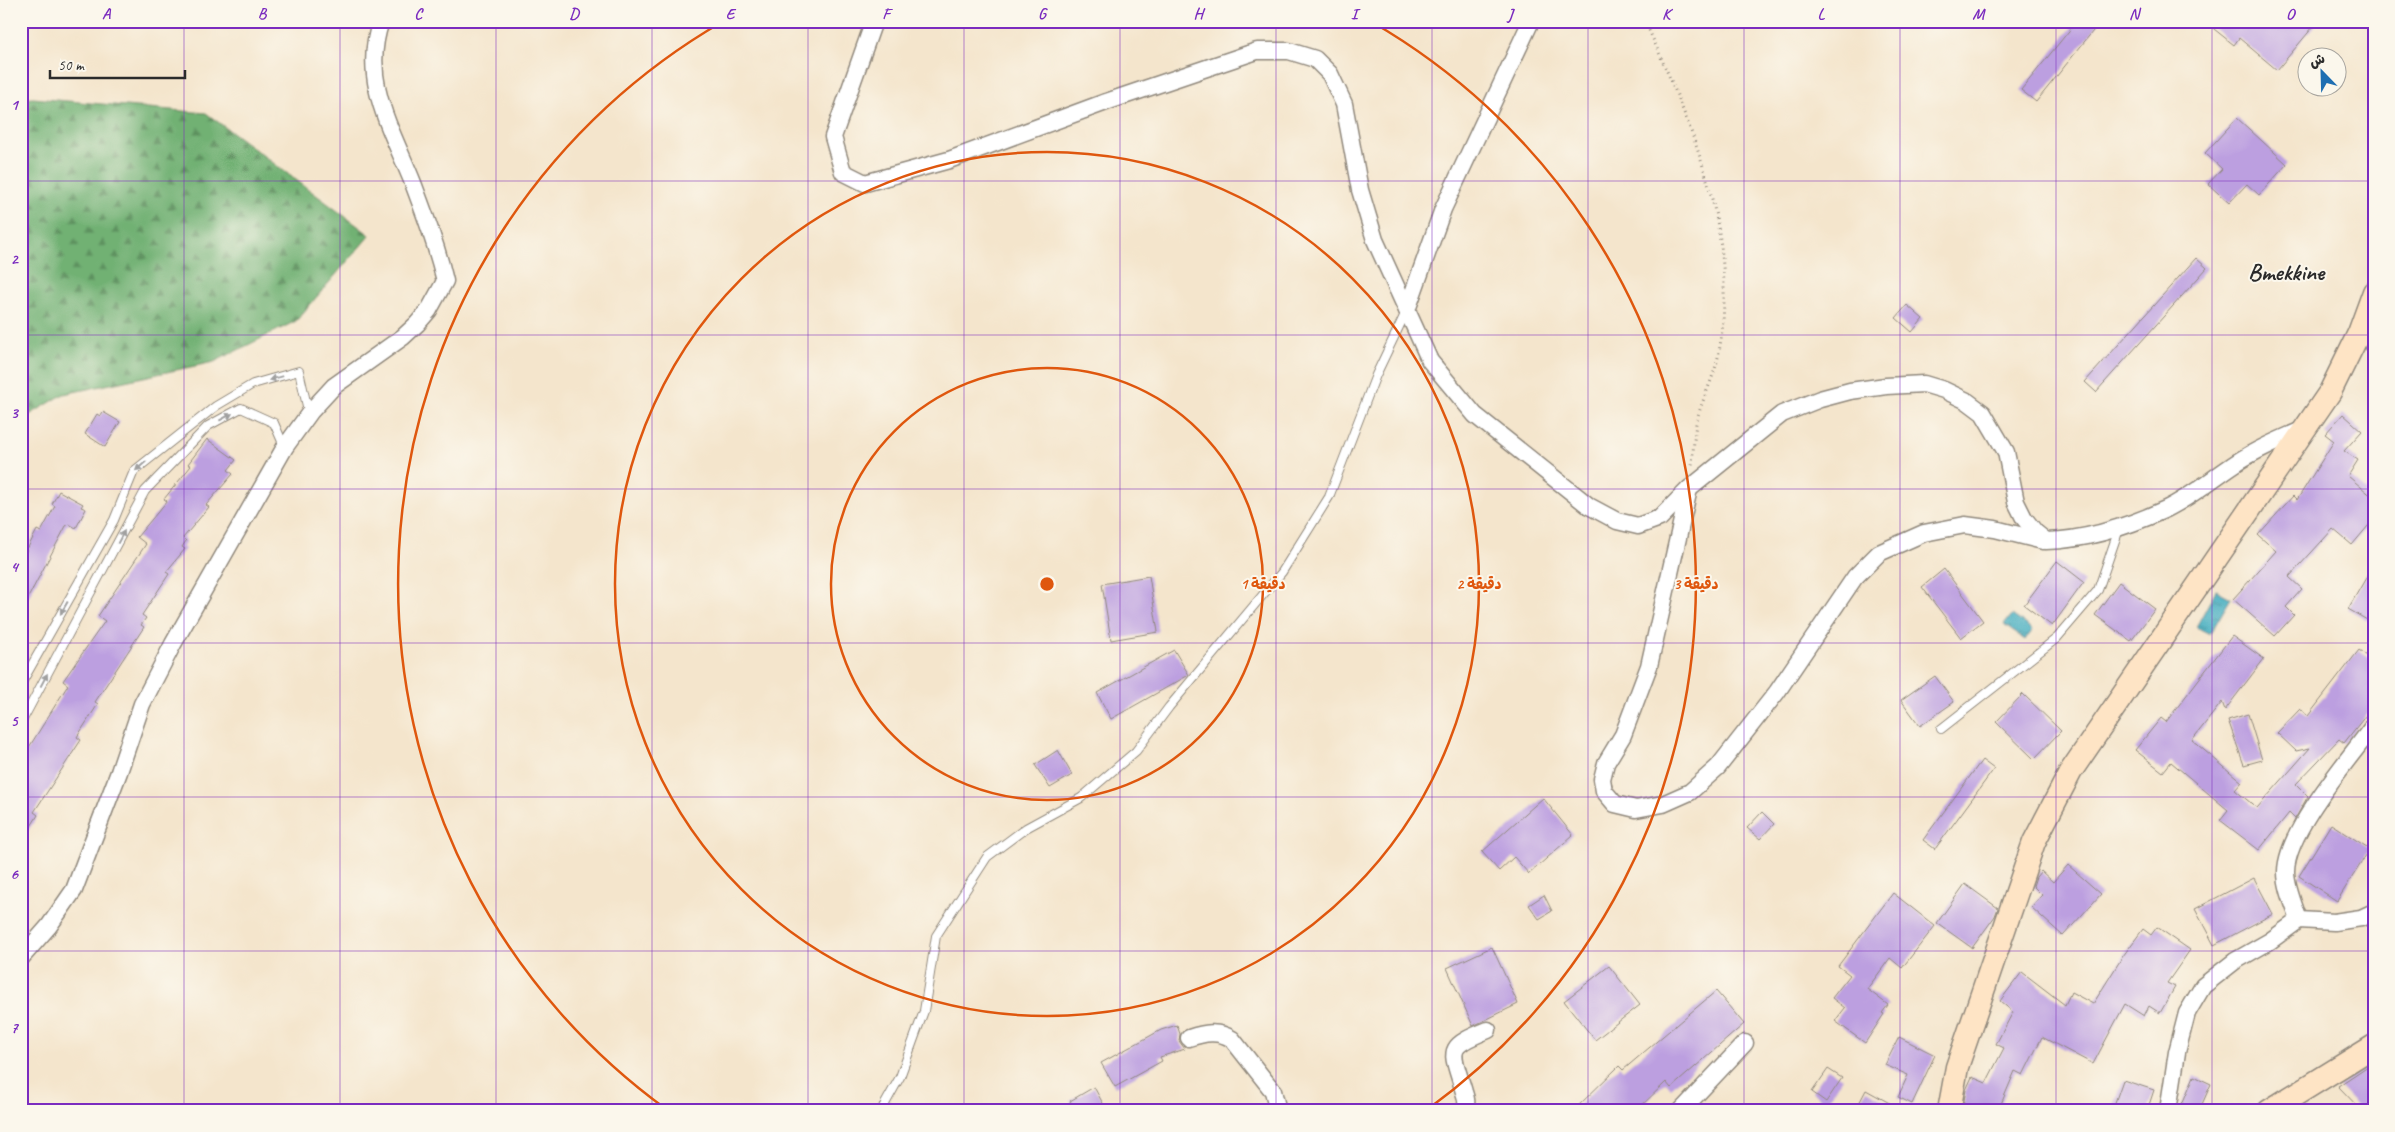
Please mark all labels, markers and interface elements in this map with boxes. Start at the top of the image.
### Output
text: A [102,4,112,24]
text: B [258,4,268,24]
text: C [414,4,424,24]
text: D [569,4,580,24]
text: E [726,4,737,24]
text: F [882,4,893,24]
text: G [1038,4,1048,24]
text: H [1193,4,1205,24]
text: I [1351,4,1361,24]
text: J [1506,4,1515,24]
text: K [1662,4,1674,24]
text: L [1818,4,1826,24]
text: M [1972,4,1986,24]
text: N [2129,4,2142,24]
text: O [2286,4,2296,24]
scale bar [50,48,185,80]
north arrow [2298,48,2348,98]
text: ش [2307,50,2328,71]
text: 50 m [58,56,85,75]
text: 1 [10,95,19,115]
text: 2 [10,249,19,269]
district label: Bmekkine [2248,257,2326,287]
one-way arrow [268,374,283,382]
text: 3 [10,403,19,423]
one-way arrow [219,412,232,421]
one-way arrow [135,460,147,472]
one-way arrow [117,530,125,544]
text: 4 [10,557,19,577]
centre of rings [1038,575,1056,593]
text: 1 دقيقة [1241,575,1286,594]
text: 2 دقيقة [1457,575,1502,594]
text: 3 دقيقة [1674,575,1719,594]
one-way arrow [59,601,68,615]
one-way arrow [40,673,48,688]
text: 5 [11,711,20,731]
text: 6 [10,864,19,884]
text: 7 [10,1018,19,1038]

